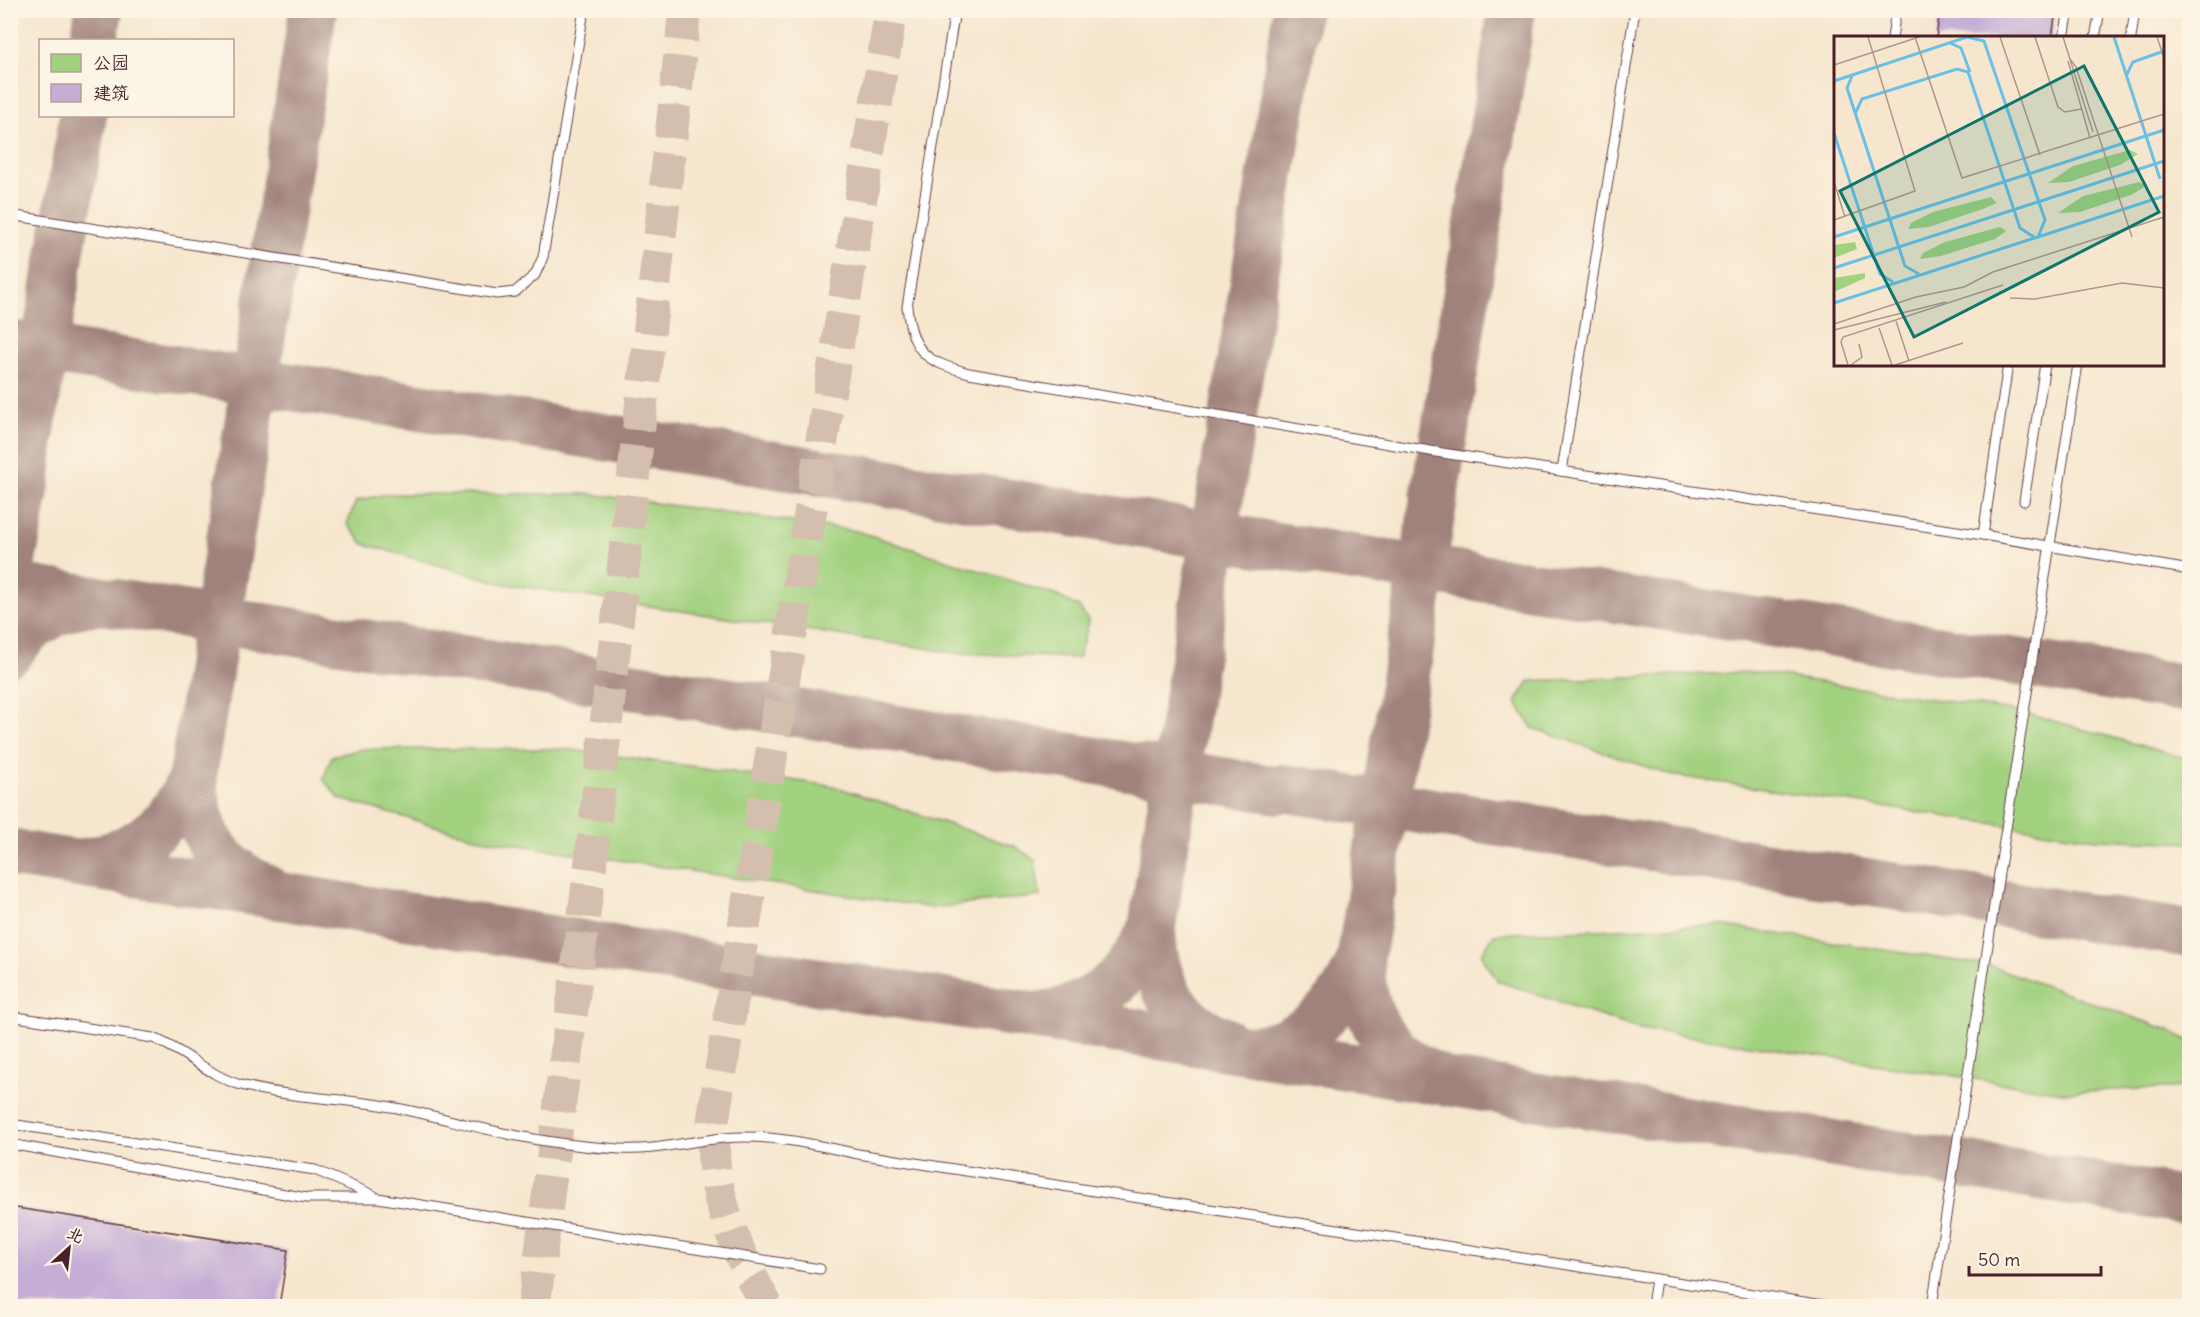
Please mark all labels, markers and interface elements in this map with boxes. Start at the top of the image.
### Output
inset map [1834,36,2164,366]
legend [39,39,234,117]
text: 公园 [93,51,129,74]
text: 建筑 [93,81,129,104]
north arrow [39,1218,99,1278]
text: 北 [64,1222,87,1247]
scale bar [1969,1239,2101,1277]
text: 50 m [1978,1248,2020,1271]

